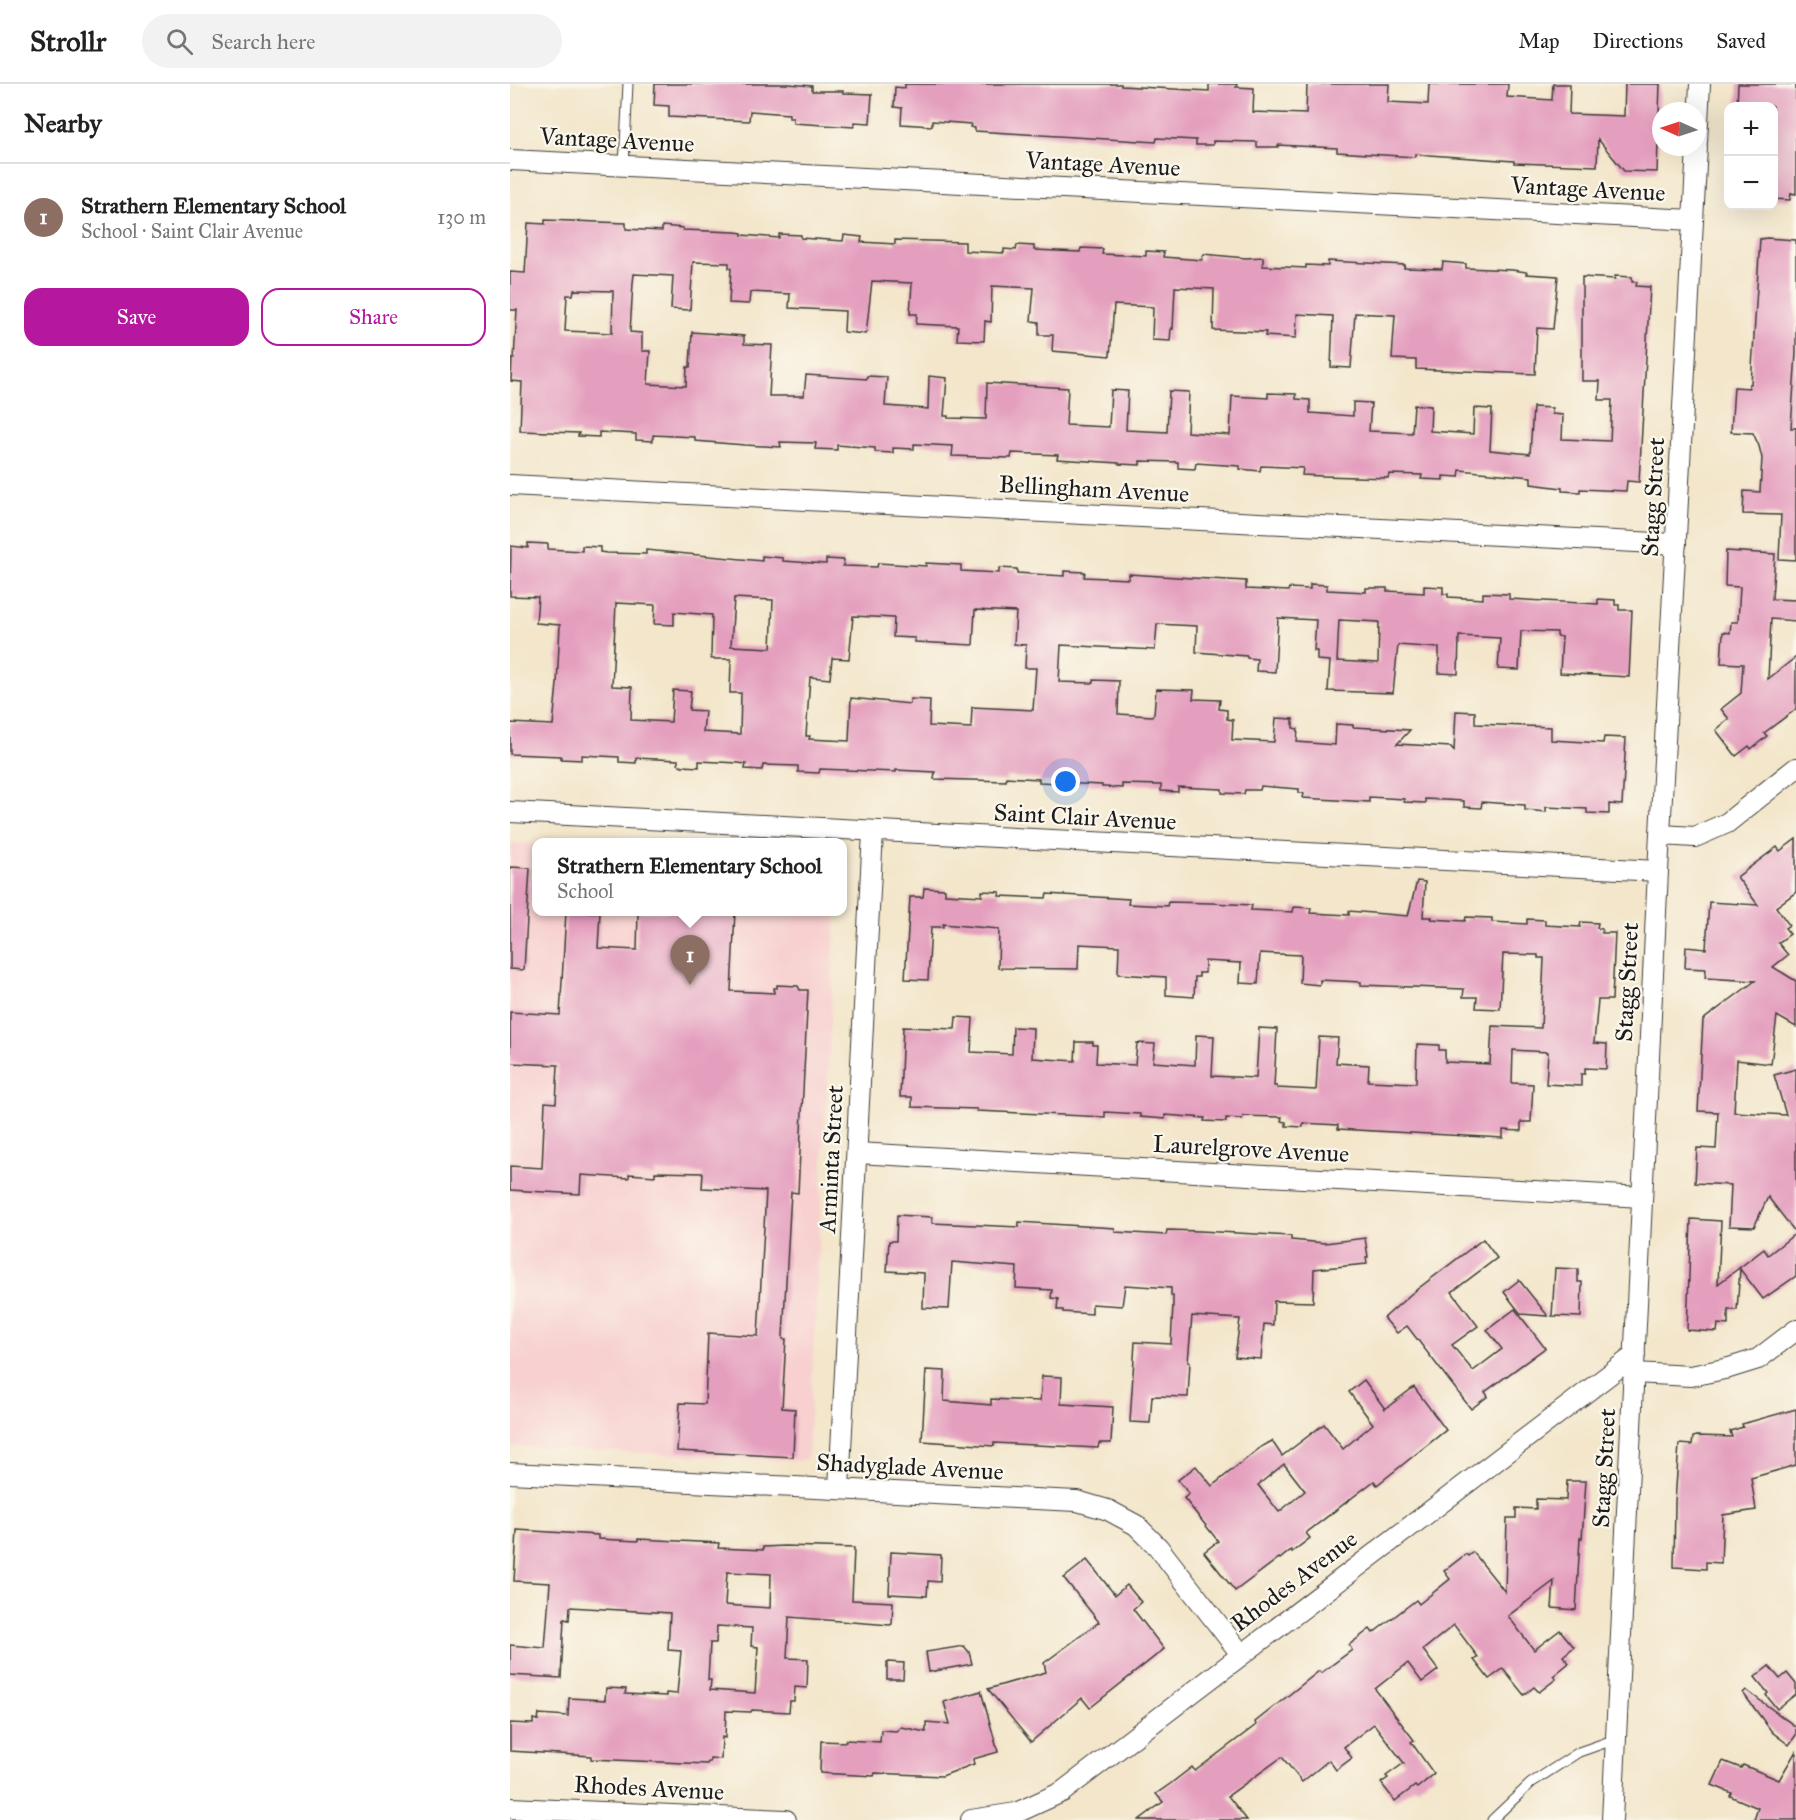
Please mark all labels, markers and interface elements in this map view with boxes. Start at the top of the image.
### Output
search box [142,14,562,68]
text: Strollr [30,24,106,59]
icon: search [163,25,196,58]
text: Search here [211,28,315,55]
text: Map [1519,28,1560,54]
text: Directions [1593,28,1683,54]
text: Saved [1716,28,1766,54]
north arrow [1652,102,1706,156]
map controls [1724,102,1778,210]
button: + [1724,102,1778,156]
text: Nearby [24,107,102,139]
street label: Vantage Avenue [538,121,695,159]
street label: Vantage Avenue [1024,145,1181,183]
button: − [1724,156,1778,210]
street label: Vantage Avenue [1509,170,1666,208]
text: Strathern Elementary School [81,192,346,219]
text: 1 [40,205,47,229]
text: 130 m [437,205,486,229]
text: School · Saint Clair Avenue [81,219,303,243]
button: Save [24,288,249,346]
button: Share [261,288,486,346]
street label: Stagg Street [1635,436,1671,558]
street label: Bellingham Avenue [998,469,1190,509]
your location [1051,767,1080,796]
street label: Saint Clair Avenue [993,797,1177,837]
popup [532,838,847,916]
text: Strathern Elementary School [557,852,822,879]
text: School [557,879,614,903]
street label: Stagg Street [1609,921,1645,1043]
pin: 1 [670,936,710,985]
street label: Arminta Street [812,1084,850,1235]
street label: Laurelgrove Avenue [1152,1129,1350,1169]
street label: Stagg Street [1586,1407,1622,1529]
street label: Shadyglade Avenue [816,1447,1004,1487]
street label: Rhodes Avenue [1225,1524,1363,1638]
street label: Rhodes Avenue [573,1769,725,1807]

